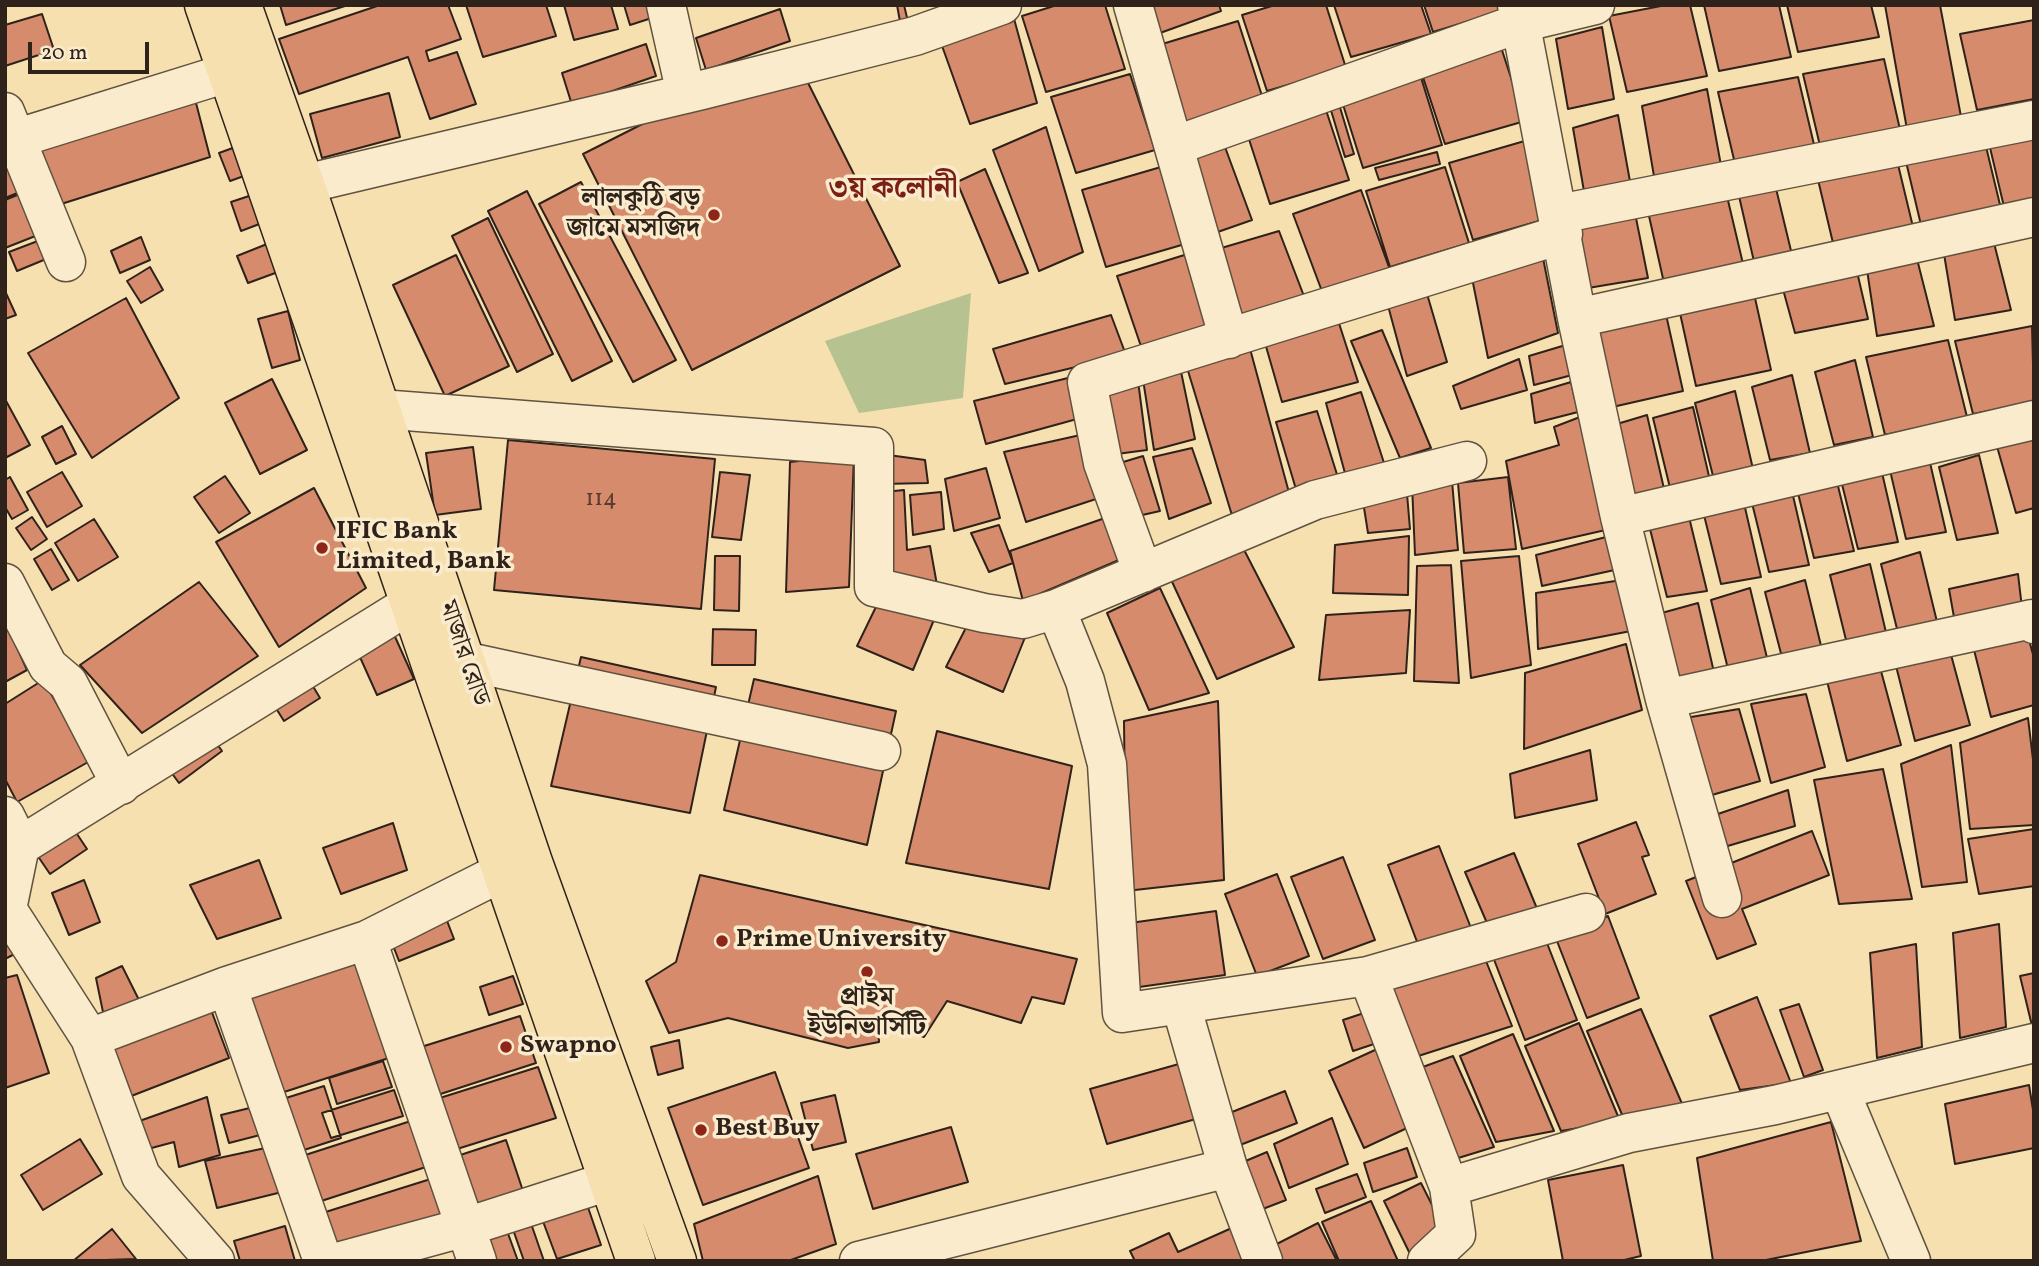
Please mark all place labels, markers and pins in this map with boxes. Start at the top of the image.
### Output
place label: লালকুঠি বড় জামে মসজিদ [566,184,700,246]
marker: লালকুঠি বড় জামে মসজিদ [706,207,722,223]
place label: IFIC Bank Limited, Bank [336,517,511,578]
marker: IFIC Bank Limited, Bank [314,540,330,556]
place label: Prime University [736,925,947,957]
marker: Prime University [714,933,730,949]
marker: প্রাইম ইউনিভার্সিটি [859,964,875,980]
place label: প্রাইম ইউনিভার্সিটি [808,983,926,1044]
place label: Swapno [520,1031,617,1063]
marker: Swapno [498,1039,514,1055]
place label: Best Buy [715,1114,820,1146]
marker: Best Buy [693,1122,709,1138]

